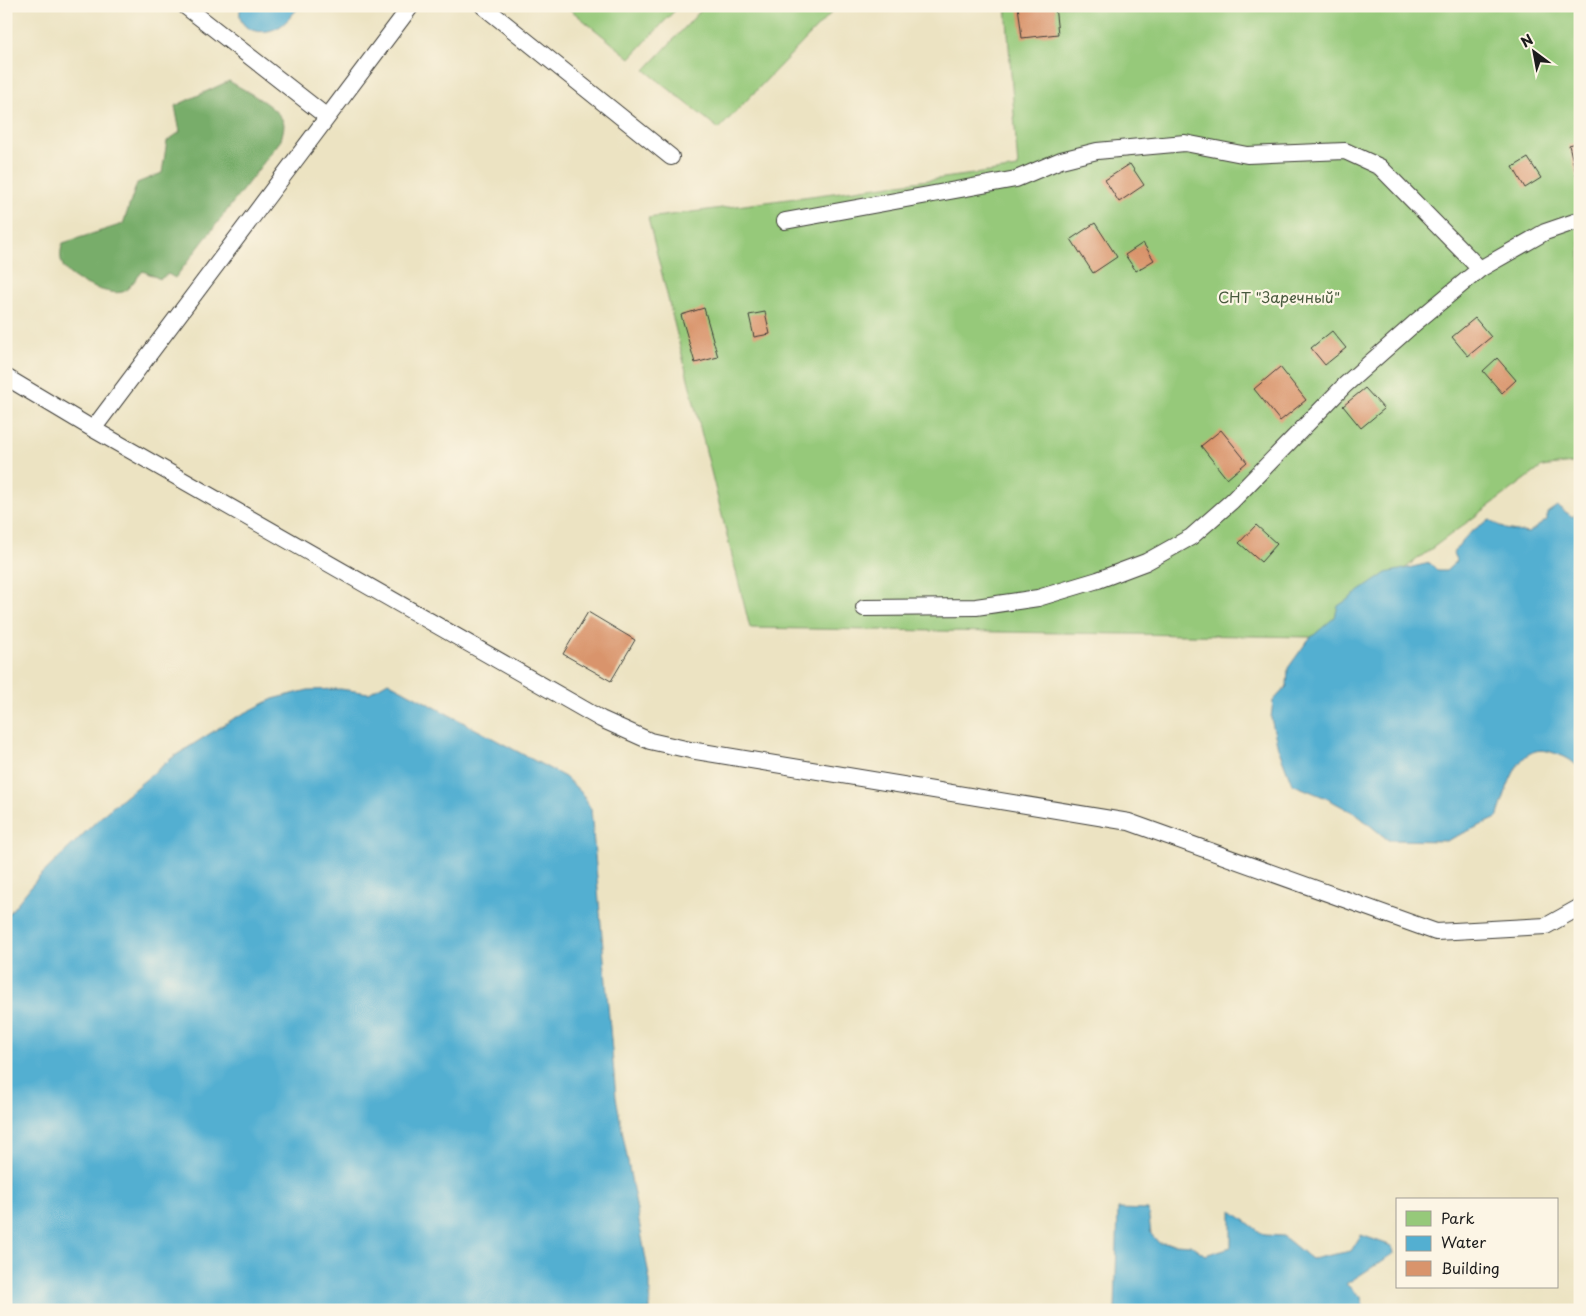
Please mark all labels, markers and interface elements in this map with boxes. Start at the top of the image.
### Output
north arrow [1508,28,1558,78]
text: N [1517,29,1537,52]
park label: СНТ "Заречный" [1218,285,1340,308]
legend [1396,1198,1558,1288]
text: Park [1441,1206,1475,1229]
text: Water [1441,1230,1486,1253]
text: Building [1441,1256,1500,1279]

